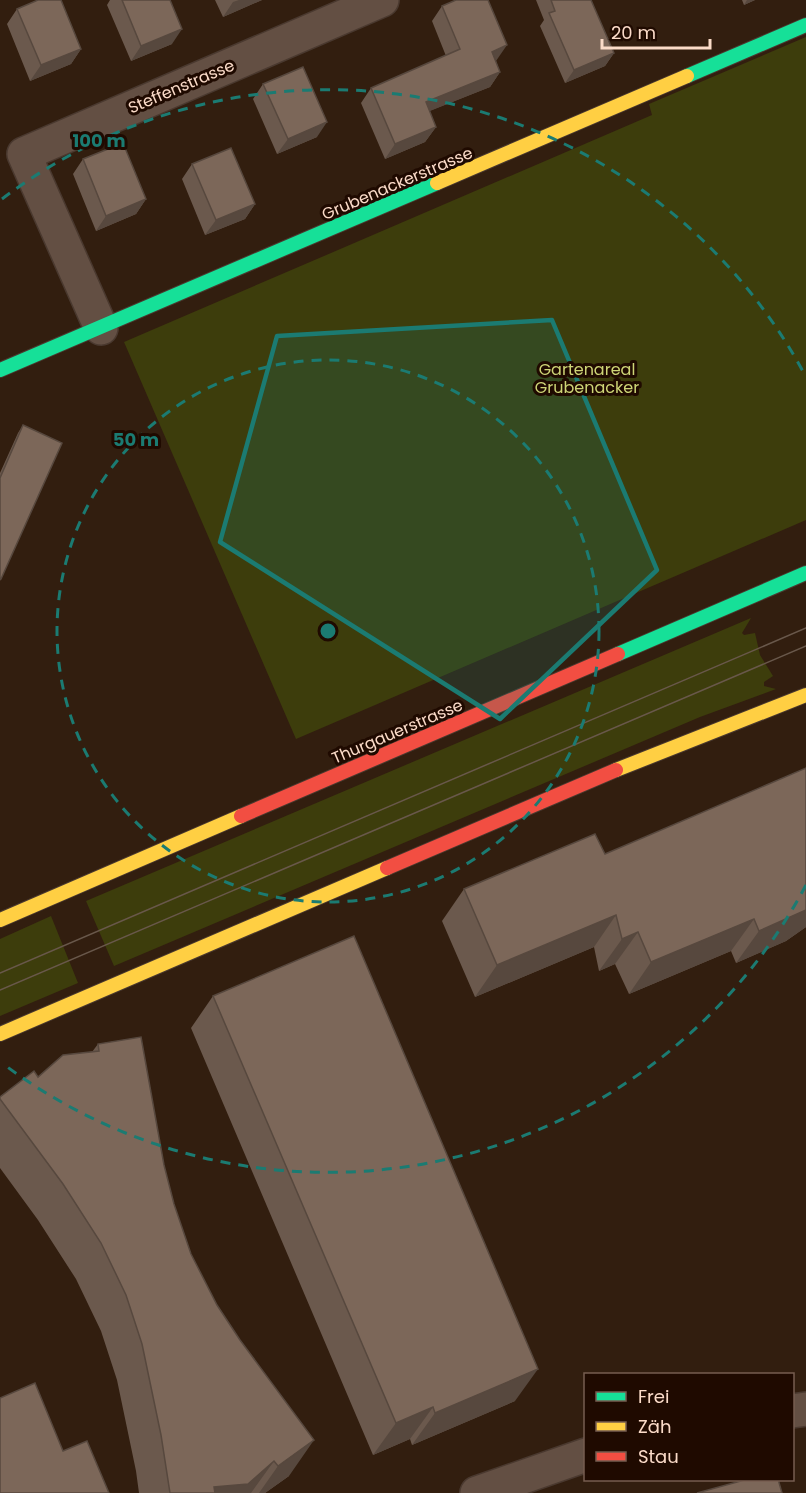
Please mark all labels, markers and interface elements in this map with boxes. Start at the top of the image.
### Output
scale bar [602,12,710,50]
text: 20 m [611,20,656,45]
street label: Steffenstrasse [124,54,238,119]
text: 100 m [72,128,126,153]
street label: Grubenackerstrasse [318,141,476,226]
park label: Gartenareal Grubenacker [535,358,639,399]
text: 50 m [113,427,159,452]
centre of rings [318,621,338,641]
street label: Thurgauerstrasse [328,693,466,769]
legend [584,1373,794,1481]
text: Frei [638,1384,669,1409]
text: Zäh [638,1414,671,1439]
text: Stau [638,1444,679,1469]

